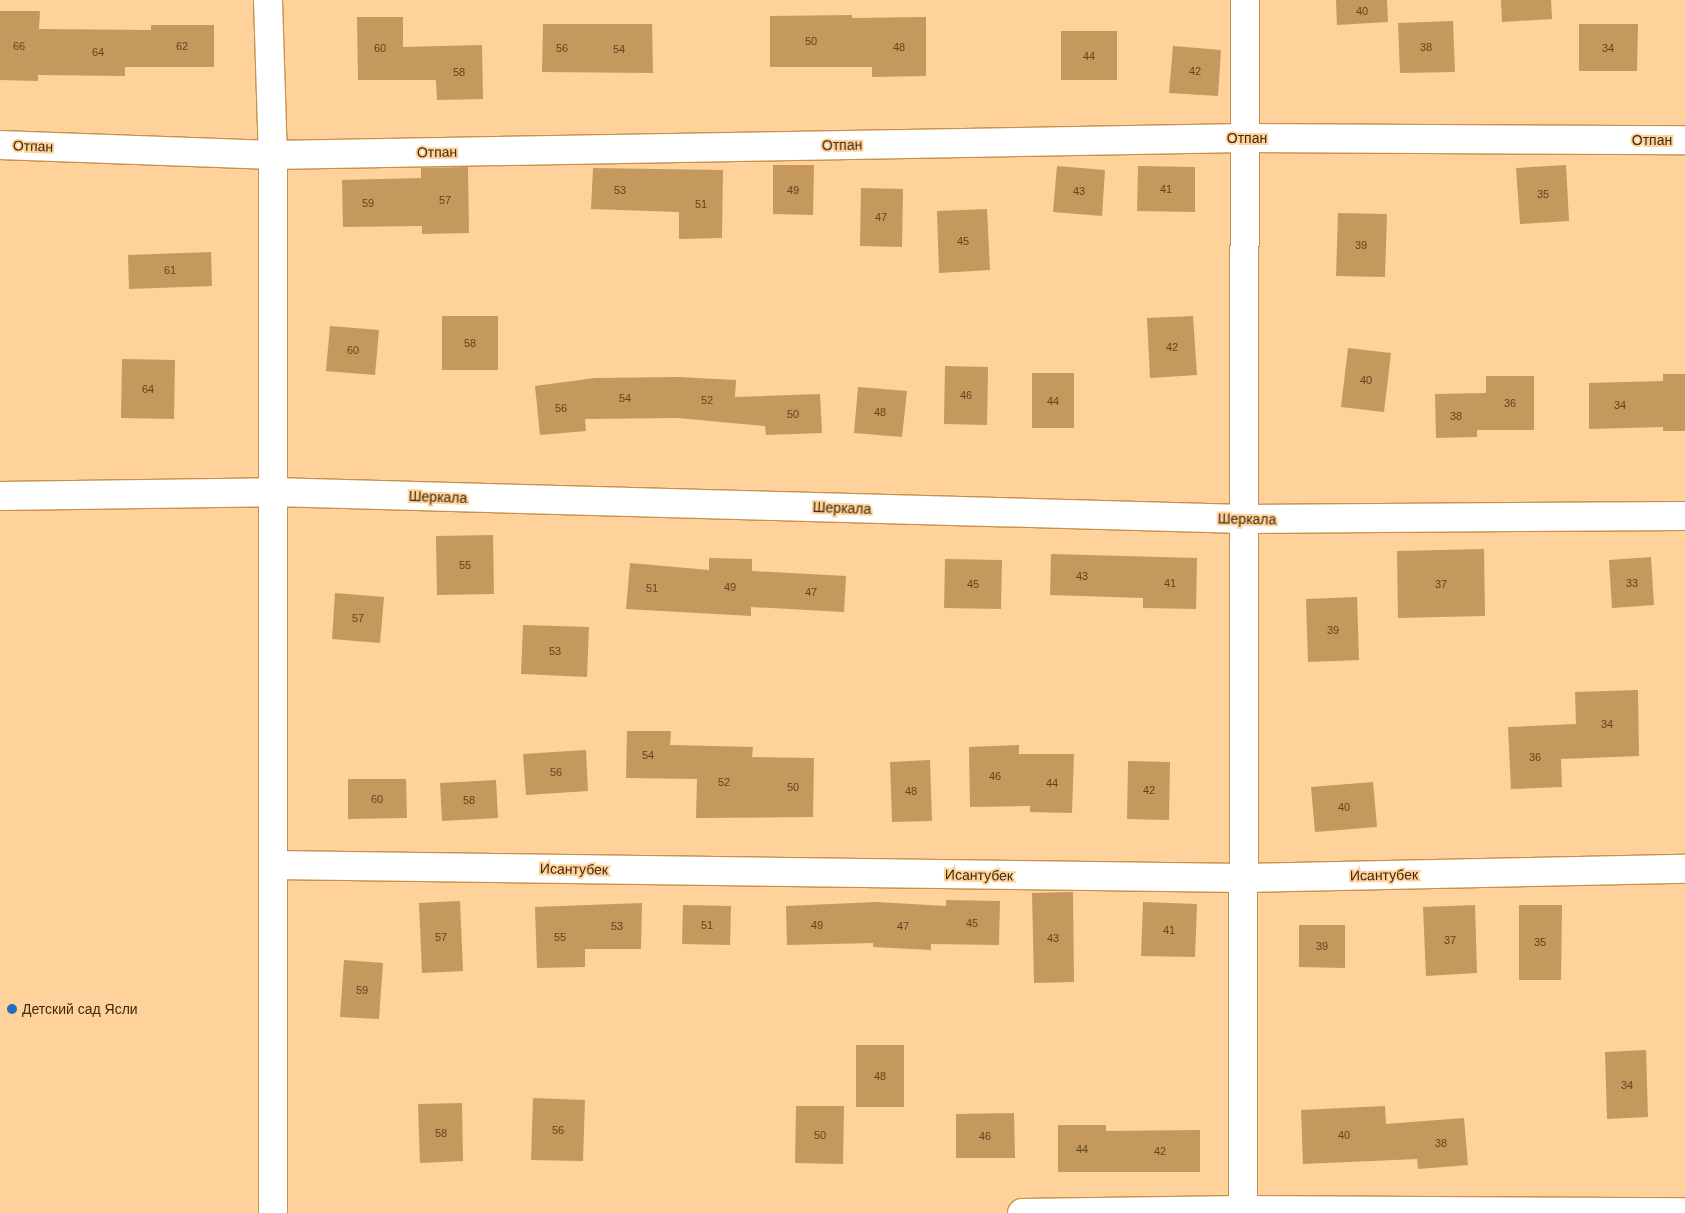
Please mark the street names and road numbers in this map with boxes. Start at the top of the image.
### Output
street label: Отпан [1227,130,1267,146]
street label: Отпан [1632,132,1672,148]
street label: Отпан [822,136,862,154]
street label: Отпан [13,137,53,155]
street label: Отпан [417,143,457,161]
street label: Шеркала [408,488,468,506]
street label: Шеркала [812,499,872,517]
street label: Шеркала [1218,510,1276,528]
street label: Исантубек [540,860,608,878]
street label: Исантубек [945,866,1013,884]
street label: Исантубек [1350,866,1418,884]

